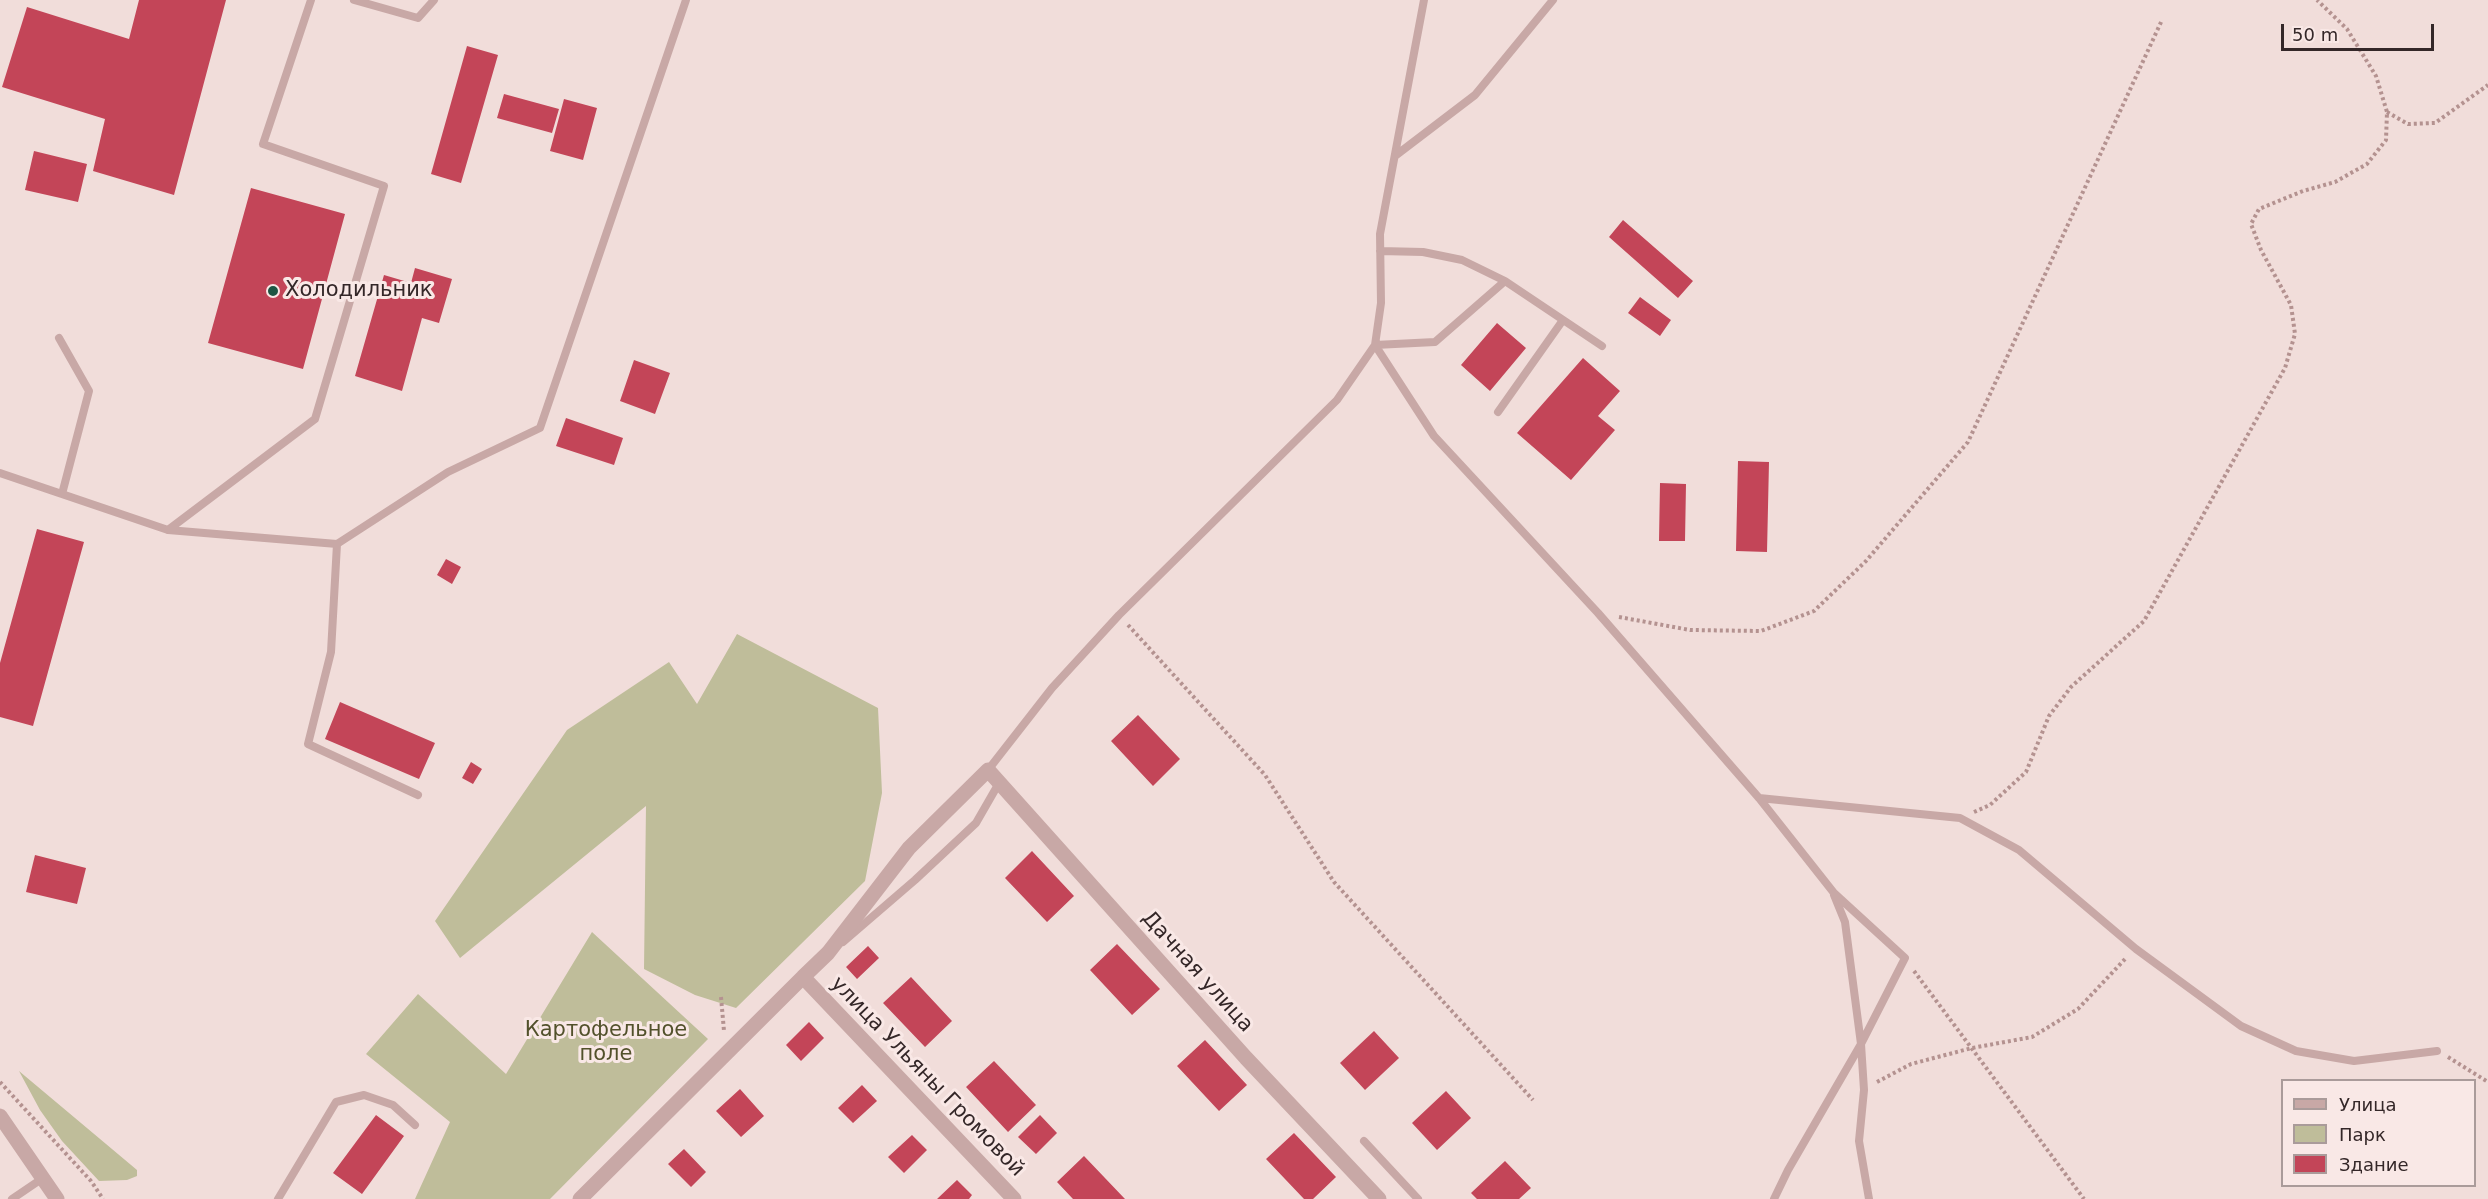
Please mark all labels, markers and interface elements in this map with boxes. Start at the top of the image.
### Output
scale bar [2284,12,2437,50]
text: 50 m [2292,24,2338,45]
place label: Холодильник [285,278,433,304]
marker: Холодильник [266,284,280,298]
street label: Дачная улица [1136,906,1258,1038]
street label: улица Ульяны Громовой [825,972,1029,1182]
park label: Картофельное поле [525,1018,687,1068]
legend [2281,1079,2476,1187]
text: Улица [2339,1094,2396,1115]
text: Парк [2339,1124,2386,1145]
text: Здание [2339,1154,2409,1175]

